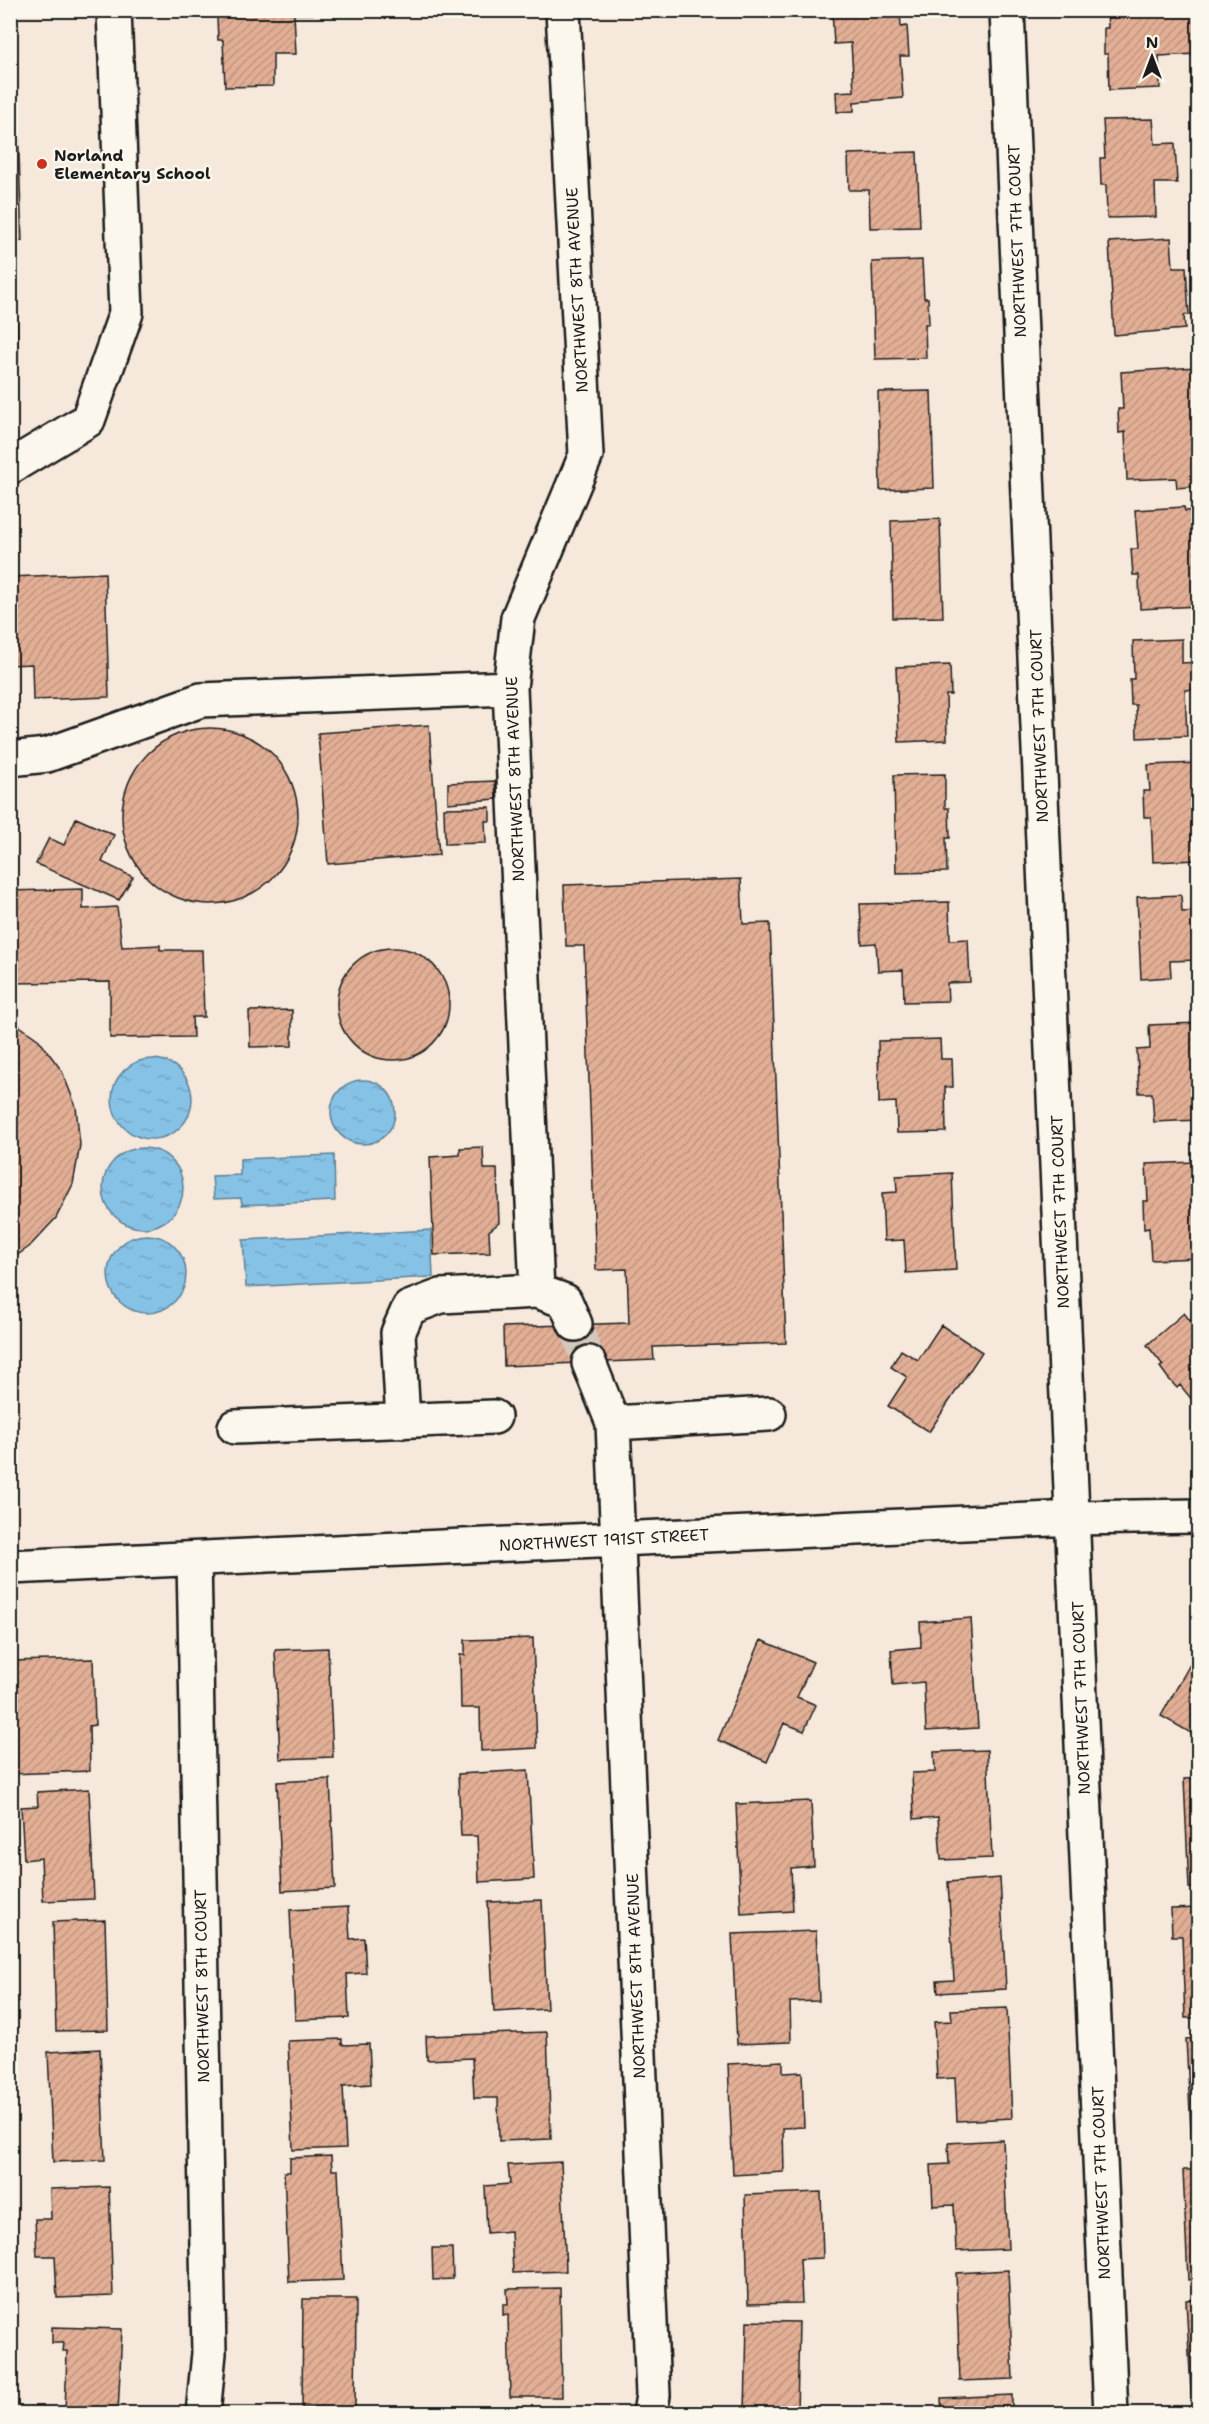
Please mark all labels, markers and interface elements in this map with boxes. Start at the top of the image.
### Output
north arrow [1122,27,1182,87]
text: N [1146,32,1158,53]
street label: NORTHWEST 7TH COURT [1003,144,1031,338]
place label: Norland Elementary School [54,145,211,184]
marker: Norland Elementary School [35,157,49,171]
street label: NORTHWEST 8TH AVENUE [561,187,593,393]
street label: NORTHWEST 7TH COURT [1025,629,1053,823]
street label: NORTHWEST 8TH AVENUE [501,676,529,882]
street label: NORTHWEST 7TH COURT [1046,1115,1074,1309]
street label: NORTHWEST 191ST STREET [498,1524,710,1556]
street label: NORTHWEST 7TH COURT [1067,1601,1095,1795]
street label: NORTHWEST 8TH AVENUE [622,1873,650,2079]
street label: NORTHWEST 8TH COURT [190,1889,214,2083]
street label: NORTHWEST 7TH COURT [1087,2086,1115,2280]

